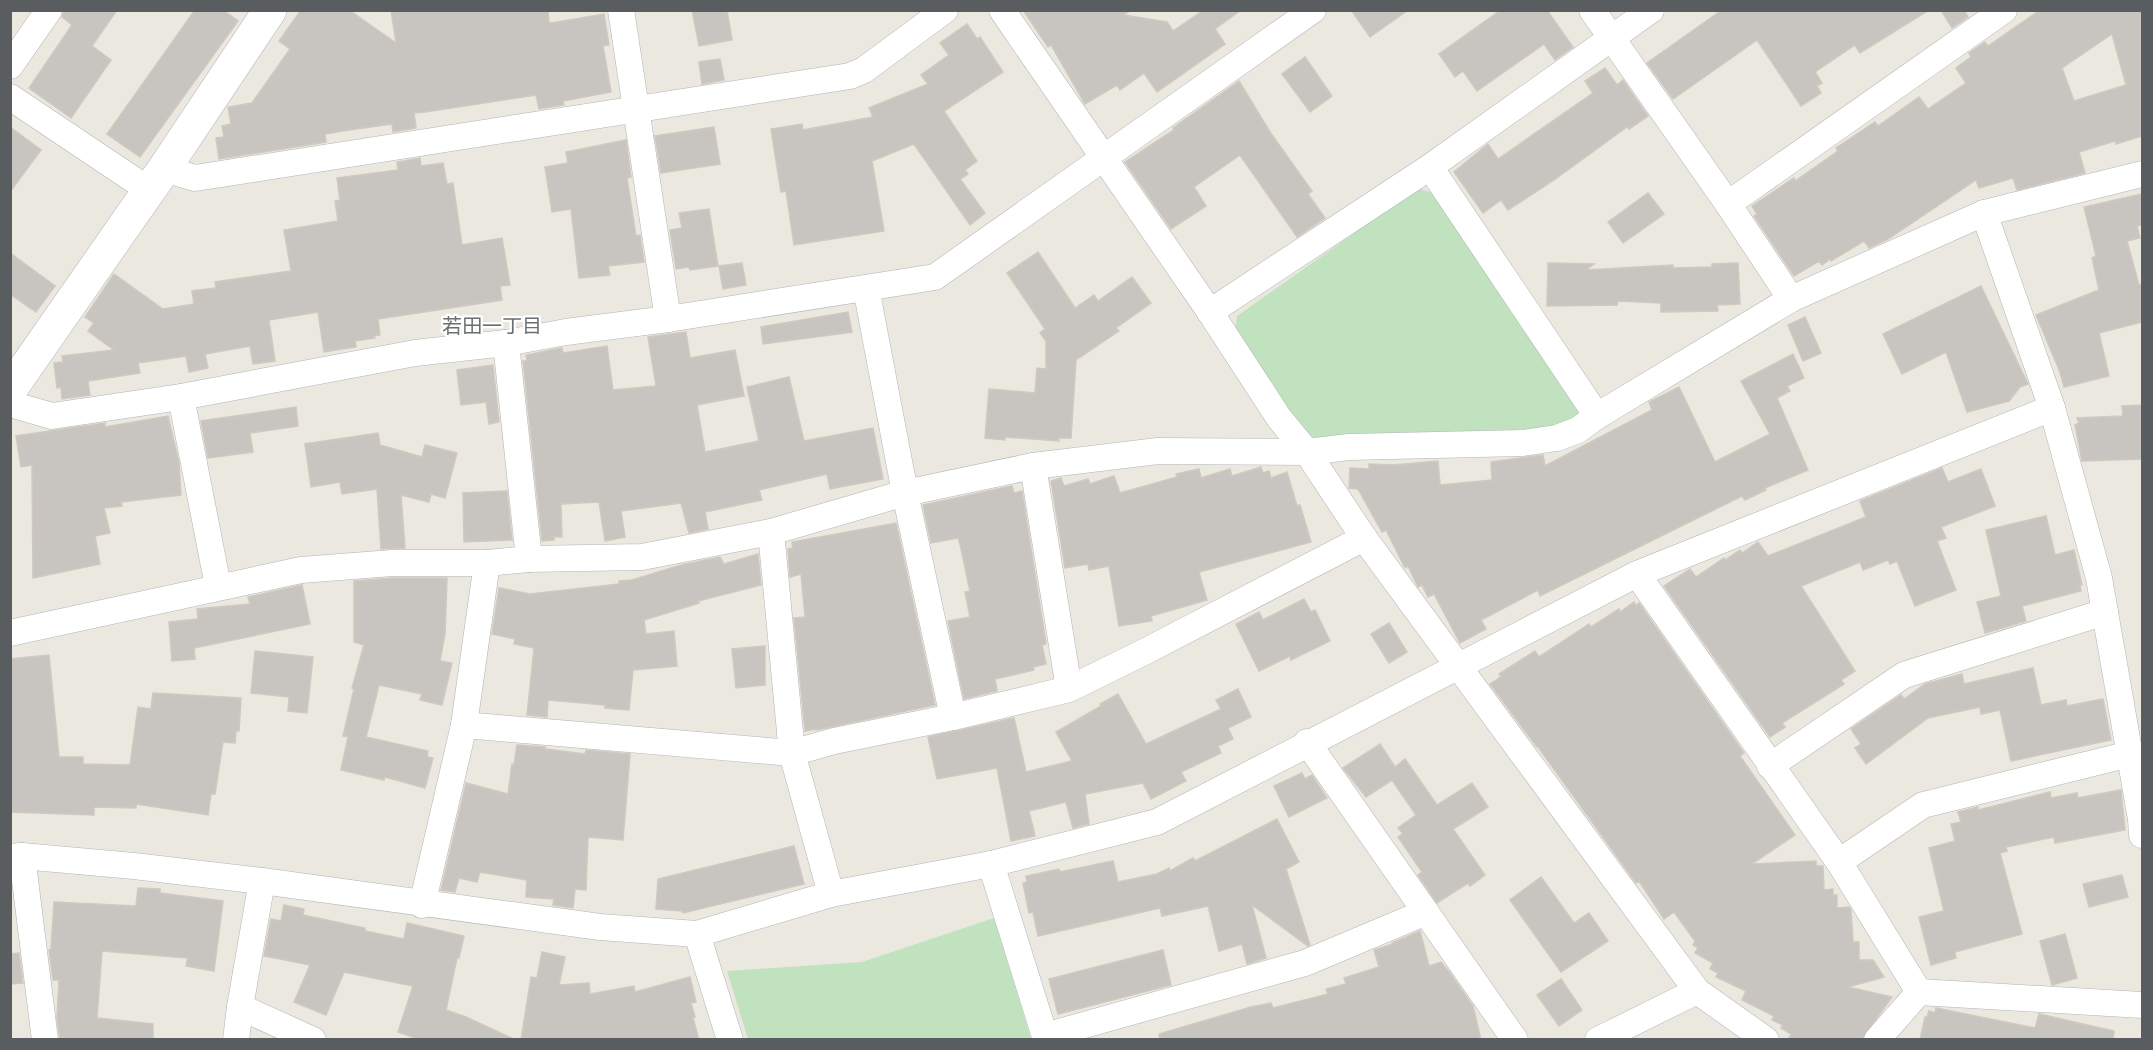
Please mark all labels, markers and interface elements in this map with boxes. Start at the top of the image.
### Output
district label: 若田一丁目 [442,313,542,339]

